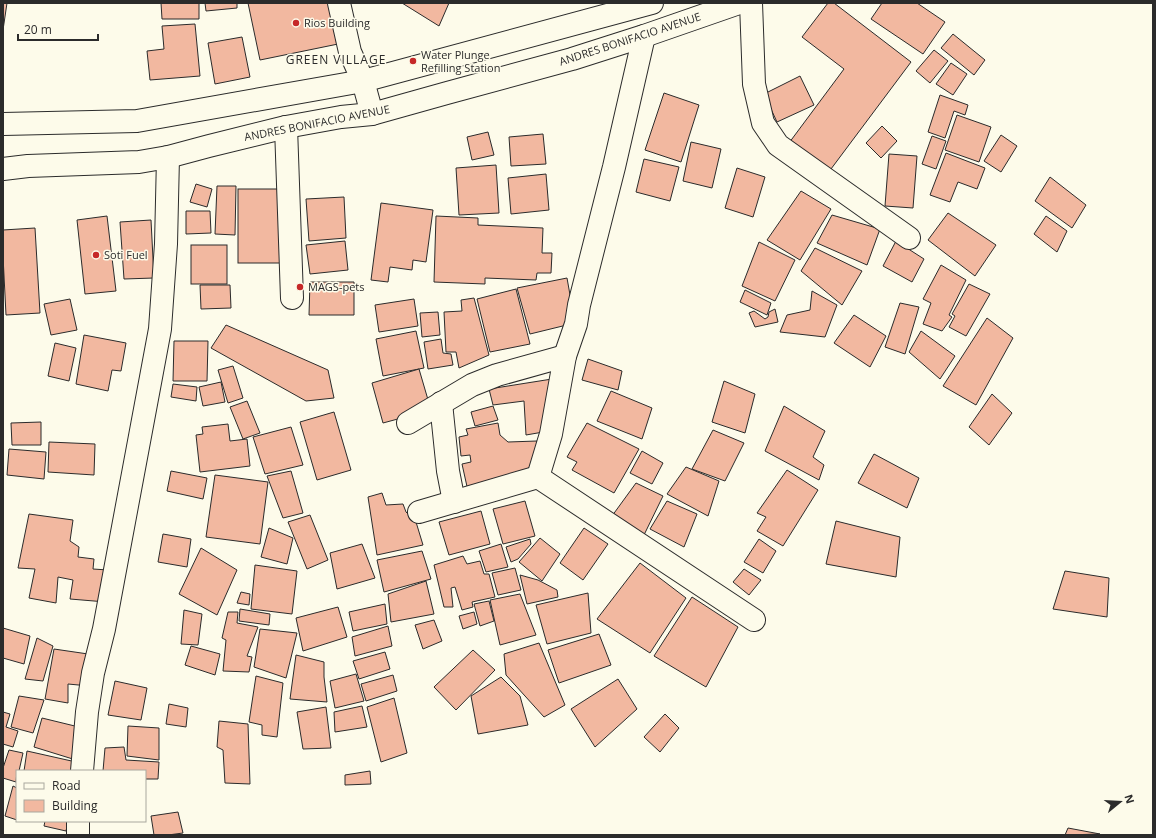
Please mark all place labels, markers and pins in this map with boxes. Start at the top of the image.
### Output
place label: Rios Building [304,15,370,30]
marker: Rios Building [291,18,301,28]
place label: Water Plunge Refilling Station [421,47,500,75]
marker: Water Plunge Refilling Station [408,56,418,66]
place label: Soti Fuel [104,247,148,262]
marker: Soti Fuel [91,250,101,260]
place label: MAGS-pets [308,279,365,294]
marker: MAGS-pets [295,282,305,292]

